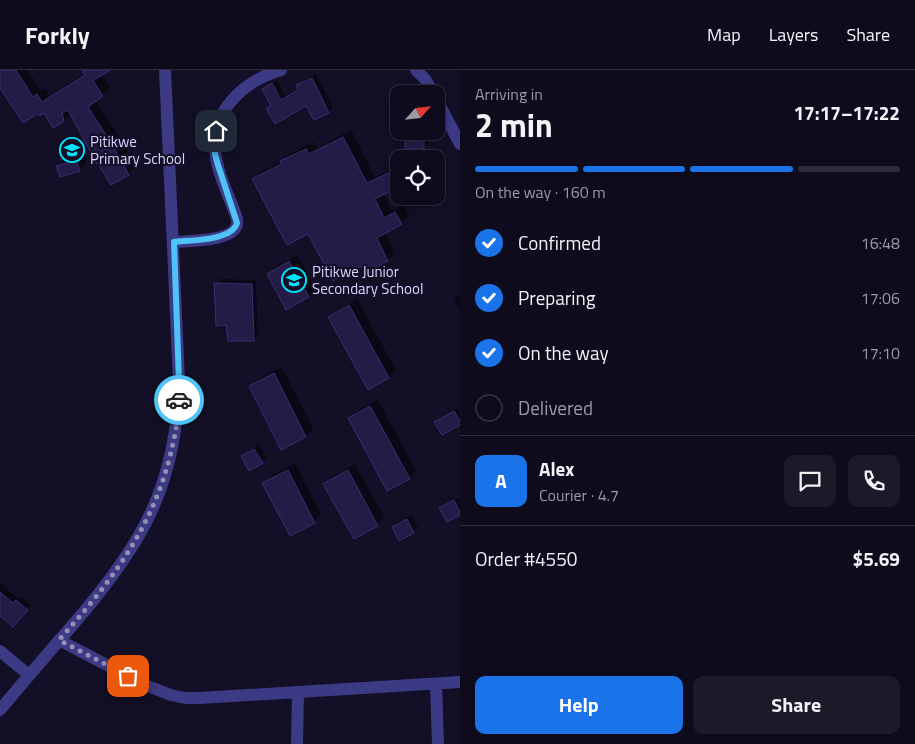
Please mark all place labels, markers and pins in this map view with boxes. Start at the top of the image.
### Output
pin [195,110,237,152]
place label: Pitikwe Primary School [90,130,185,170]
school or university icon: Pitikwe Primary School [59,137,85,163]
place label: Pitikwe Junior Secondary School [312,260,423,300]
school or university icon: Pitikwe Junior Secondary School [281,267,307,293]
pin [107,655,149,697]

